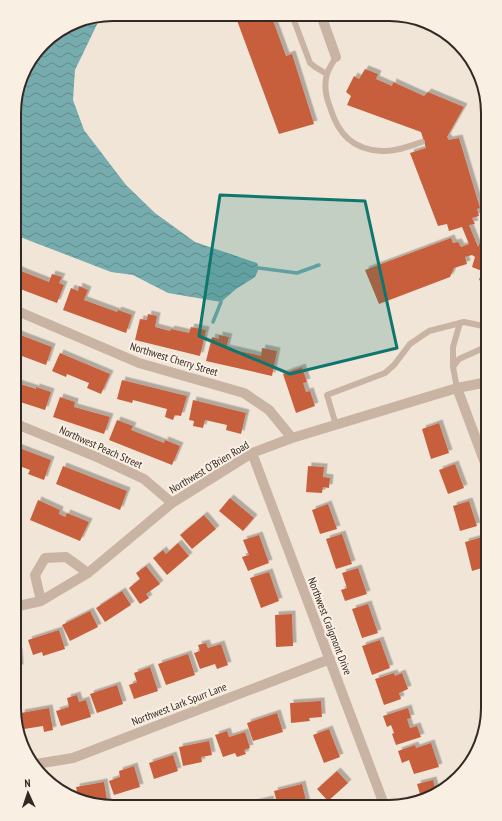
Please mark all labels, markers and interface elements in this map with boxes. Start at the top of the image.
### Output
street label: Northwest Cherry Street [128,339,220,379]
street label: Northwest Peach Street [57,422,145,472]
street label: Northwest O'Brien Road [167,438,252,496]
street label: Northwest Craigmont Drive [305,575,355,677]
street label: Northwest Lark Spurr Lane [129,679,229,729]
north arrow [8,773,48,813]
text: N [24,776,31,790]

